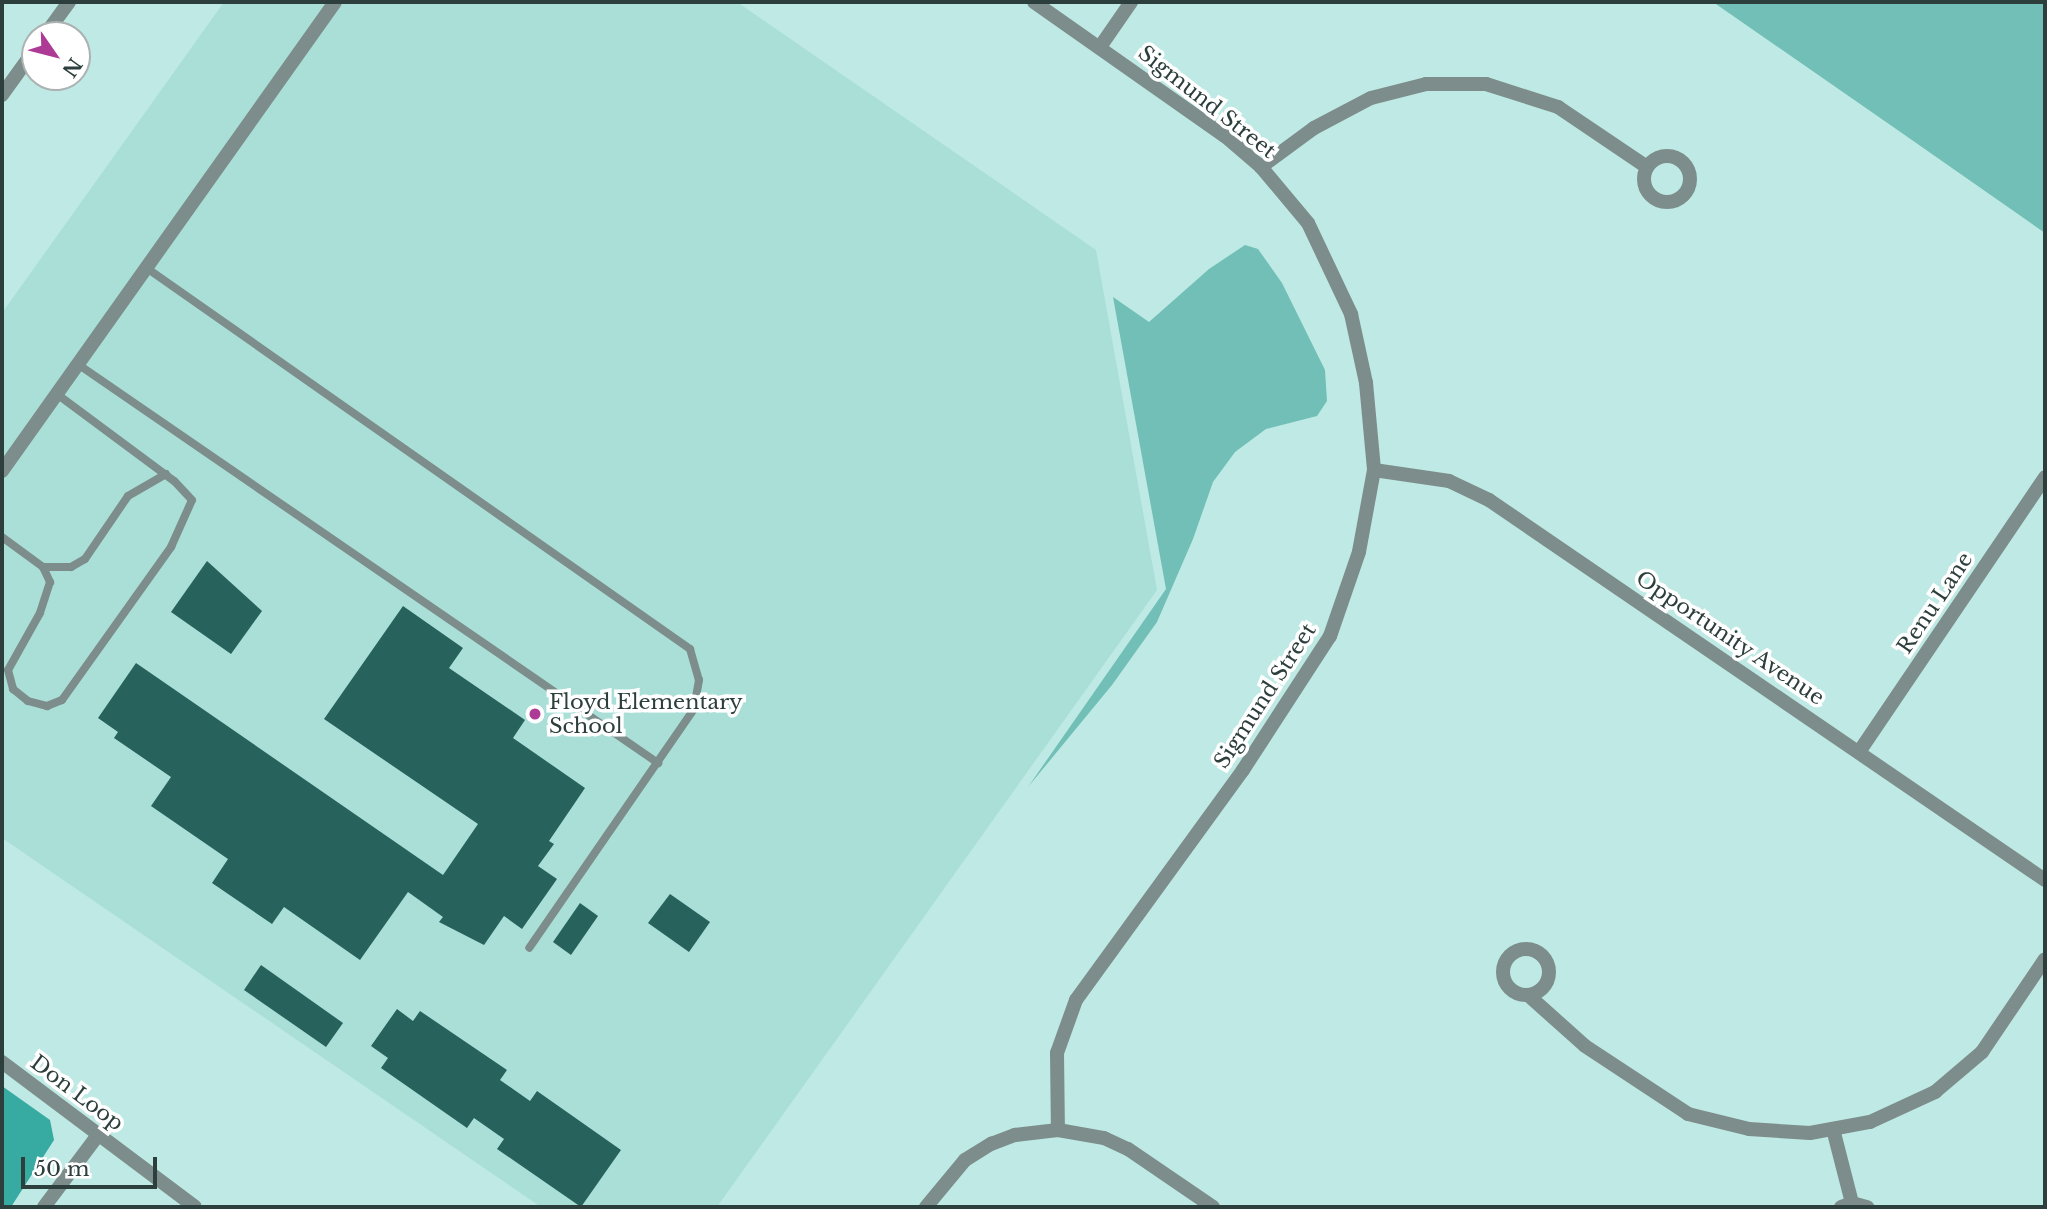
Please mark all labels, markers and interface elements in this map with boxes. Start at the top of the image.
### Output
north arrow [21,21,91,91]
street label: Sigmund Street [1133,40,1281,164]
text: N [57,53,87,81]
street label: Renu Lane [1892,548,1978,658]
street label: Opportunity Avenue [1630,565,1830,711]
street label: Sigmund Street [1209,619,1321,773]
place label: Floyd Elementary School [549,689,743,739]
marker: Floyd Elementary School [527,706,543,722]
street label: Don Loop [26,1050,128,1136]
scale bar [24,1142,161,1186]
text: 50 m [34,1156,89,1182]

